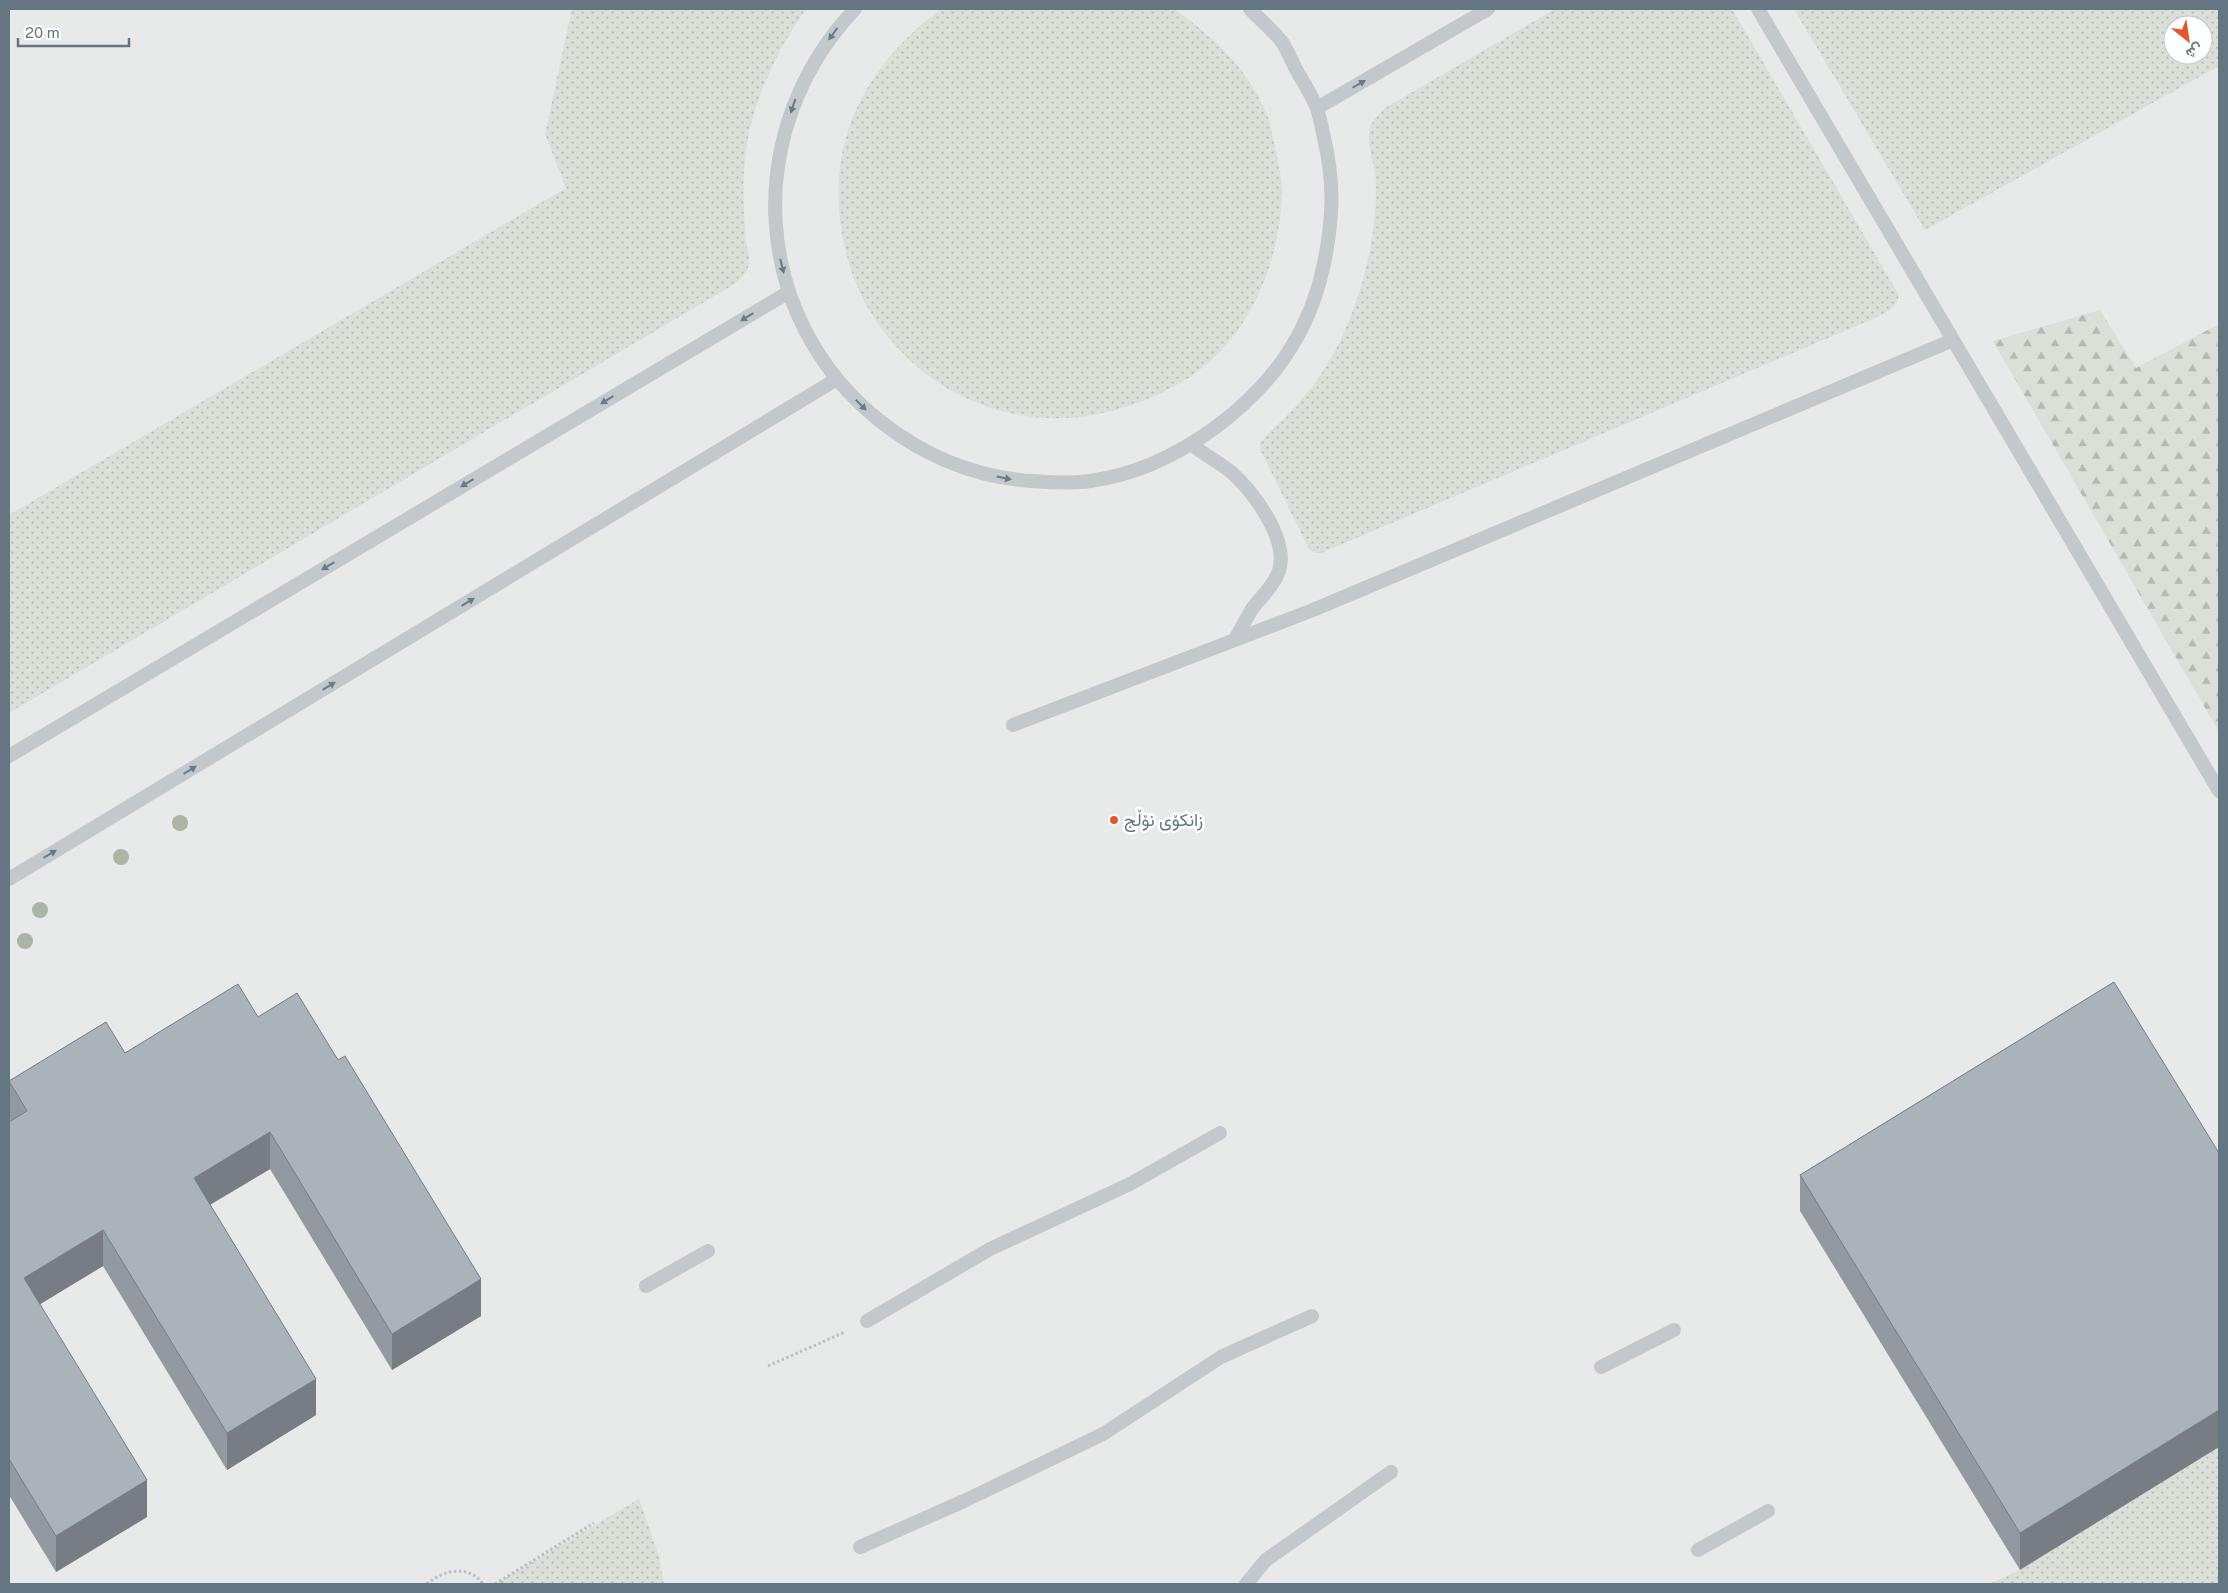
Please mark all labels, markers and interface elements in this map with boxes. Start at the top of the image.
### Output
scale bar [18,15,129,47]
north arrow [2163,15,2213,65]
text: 20 m [25,24,60,41]
one-way arrow [827,27,838,40]
text: ش [2183,39,2206,62]
one-way arrow [1353,79,1366,88]
one-way arrow [789,99,797,114]
one-way arrow [778,258,786,273]
one-way arrow [740,312,753,321]
one-way arrow [600,395,614,404]
one-way arrow [855,399,867,411]
one-way arrow [996,474,1012,482]
one-way arrow [460,479,475,487]
one-way arrow [321,562,334,571]
one-way arrow [461,598,474,607]
one-way arrow [322,682,335,691]
one-way arrow [183,766,196,775]
place label: زانکۆی نۆڵج [1124,809,1203,832]
marker: زانکۆی نۆڵج [1108,814,1120,826]
one-way arrow [44,850,57,859]

